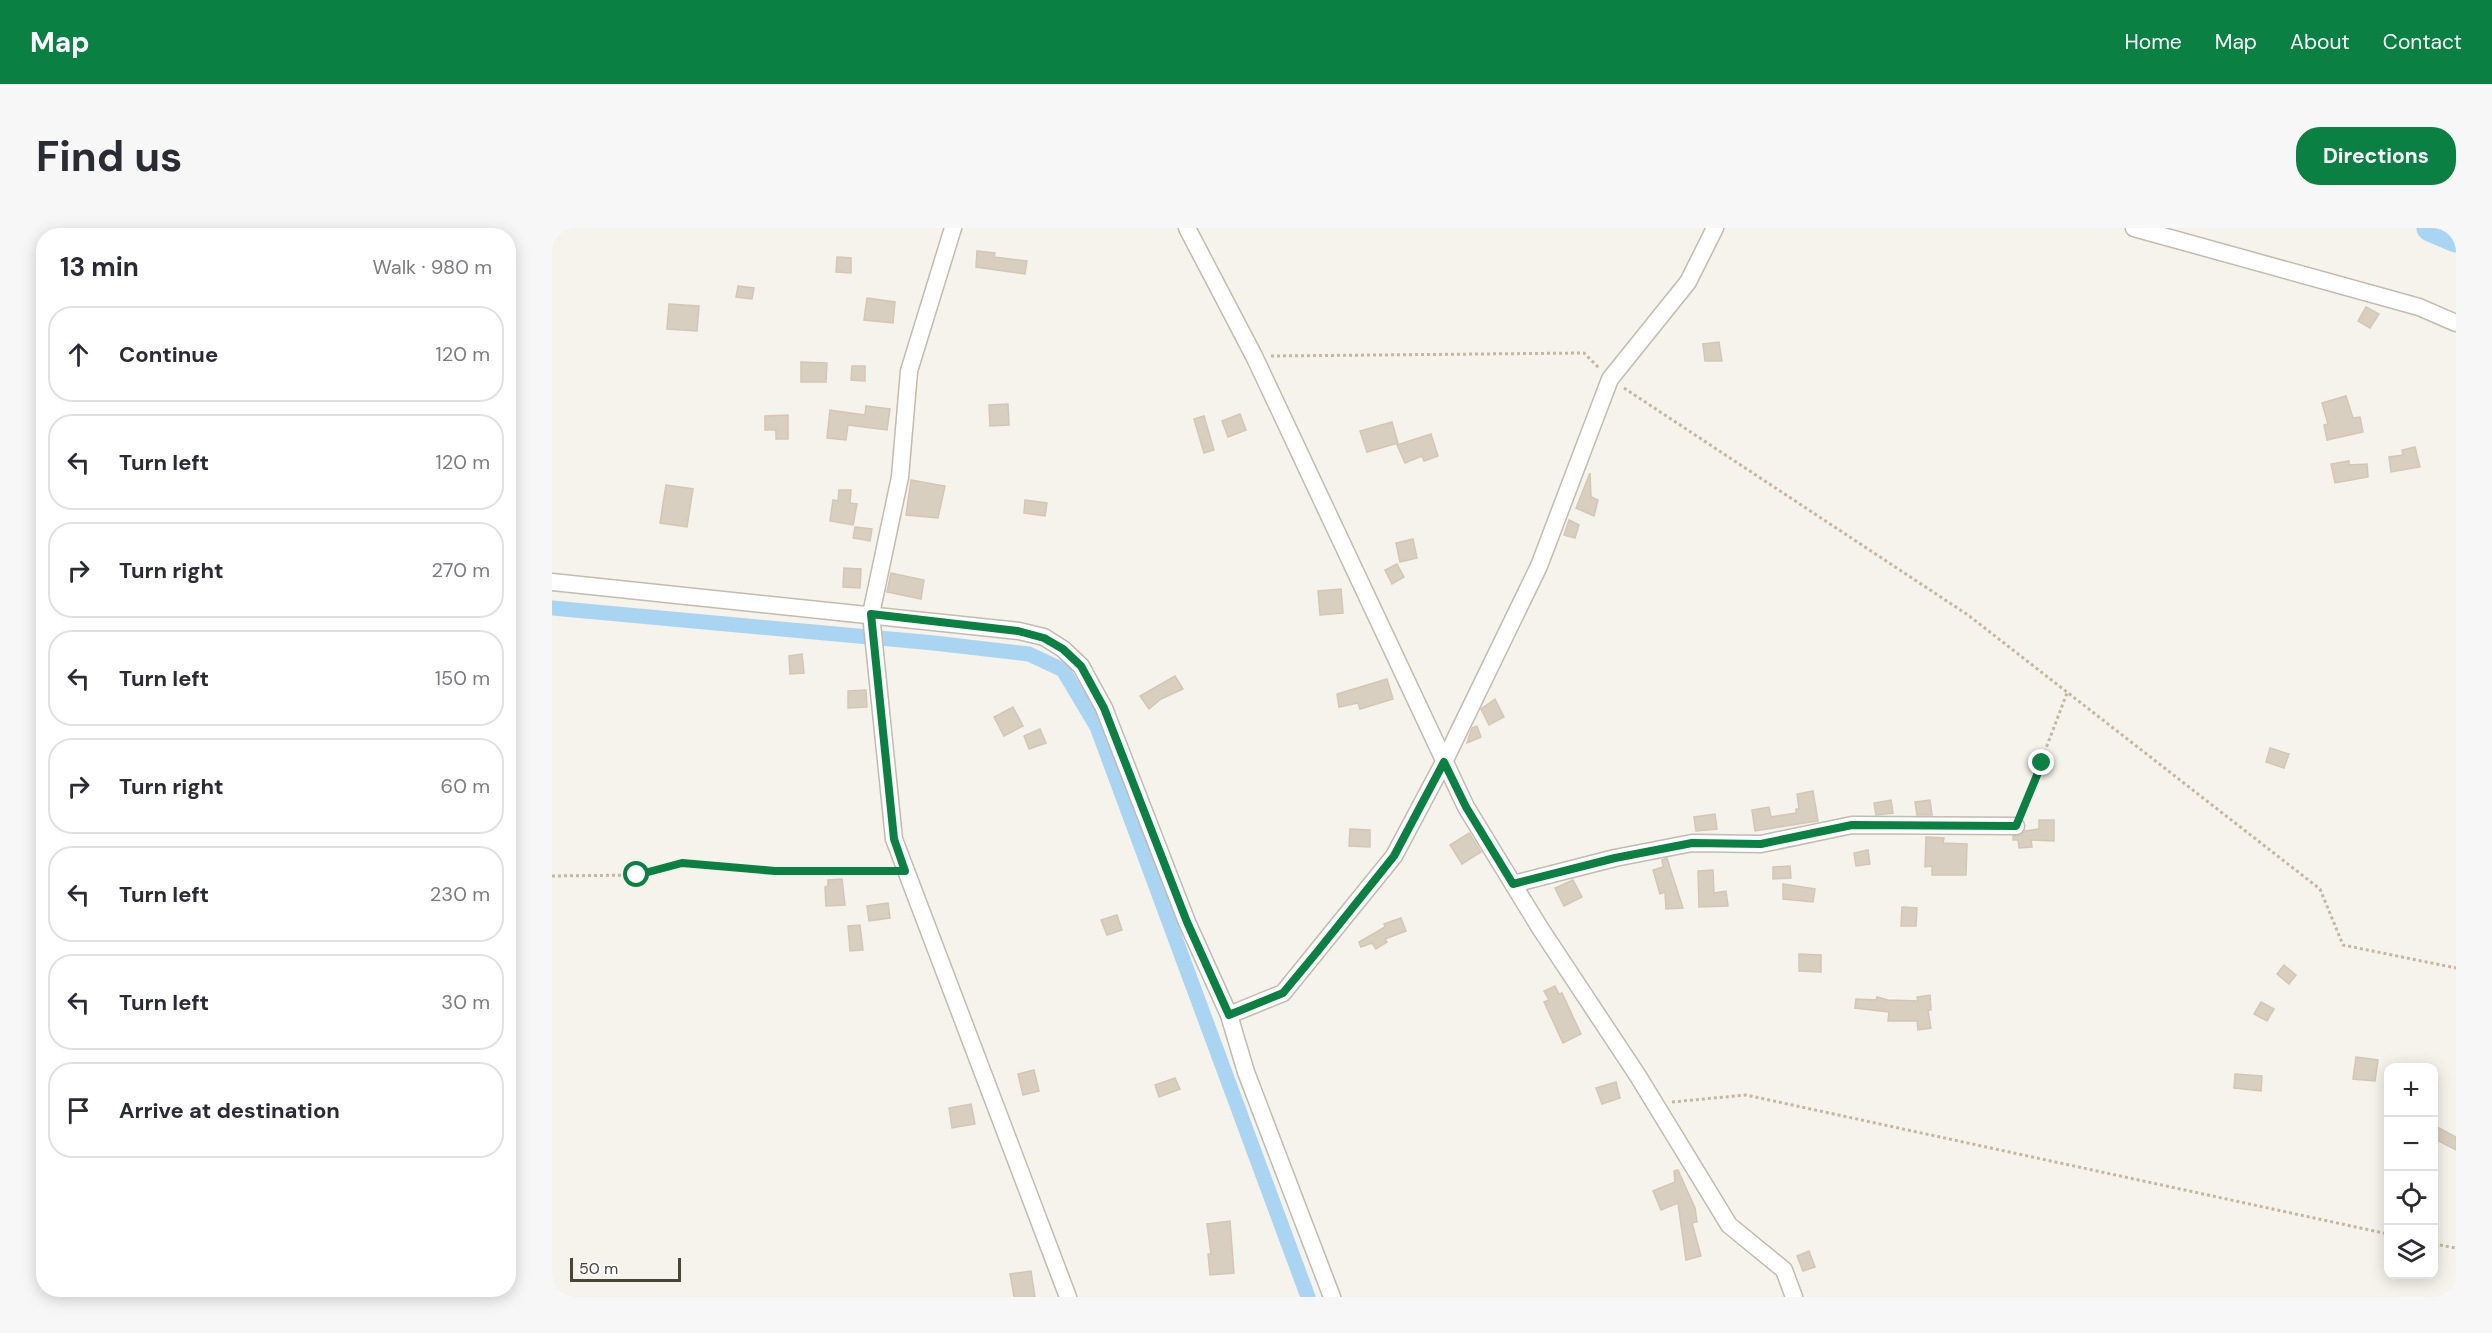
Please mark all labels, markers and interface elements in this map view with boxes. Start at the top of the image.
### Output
text: Map [30,24,90,61]
text: Home [2124,28,2182,56]
text: Map [2215,28,2257,56]
text: About [2290,28,2350,56]
text: Contact [2383,28,2462,56]
button: Directions [2296,127,2456,185]
text: Find us [36,129,182,184]
text: 13 min [60,250,139,284]
text: Walk · 980 m [372,254,492,280]
icon: ahead [62,338,95,371]
text: Continue [119,340,218,369]
text: 120 m [436,341,490,367]
icon: left [62,446,95,479]
text: Turn left [119,448,209,477]
text: 120 m [436,449,490,475]
icon: right [62,554,95,587]
text: Turn right [119,556,224,585]
text: 270 m [432,557,490,583]
icon: left [62,662,95,695]
text: Turn left [119,664,209,693]
text: 150 m [435,665,490,691]
route end [2028,749,2054,775]
icon: right [62,770,95,803]
text: Turn right [119,772,224,801]
text: 60 m [441,773,490,799]
route start [623,861,649,887]
icon: left [62,878,95,911]
text: Turn left [119,880,209,909]
text: 230 m [430,881,490,907]
icon: left [62,986,95,1019]
text: Turn left [119,988,209,1017]
text: 30 m [441,989,490,1015]
map controls [2384,1063,2438,1279]
button: + [2384,1063,2438,1117]
icon: arrive [62,1094,95,1127]
text: Arrive at destination [119,1096,340,1125]
button: − [2384,1117,2438,1171]
button: locate [2384,1171,2438,1225]
button: layers [2384,1225,2438,1279]
scale bar [570,1255,681,1282]
text: 50 m [579,1258,618,1279]

